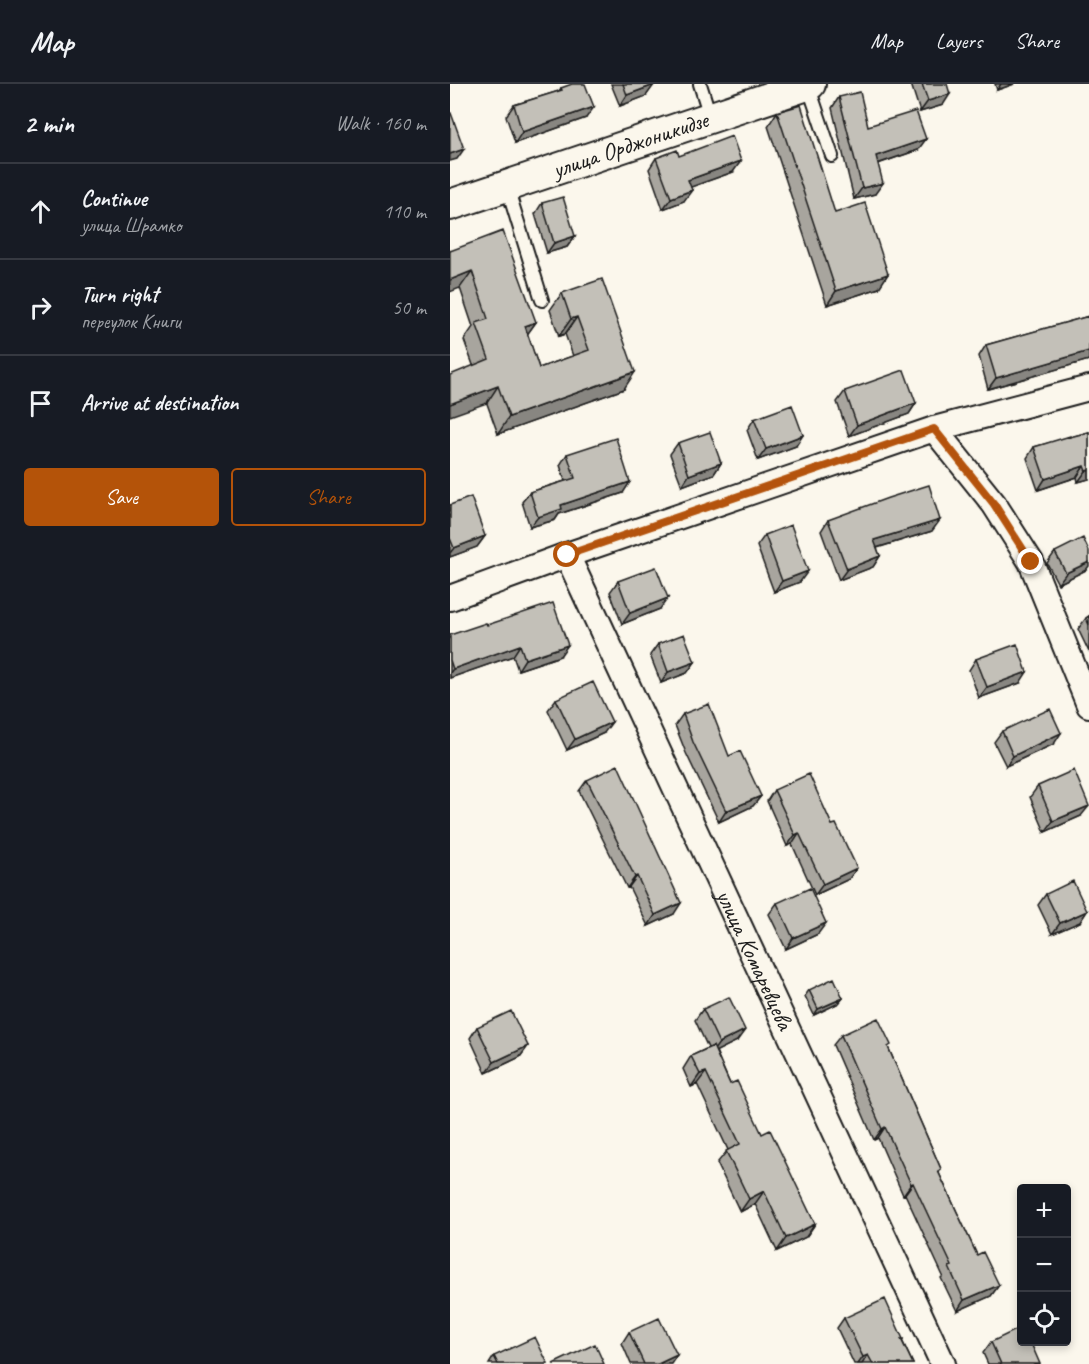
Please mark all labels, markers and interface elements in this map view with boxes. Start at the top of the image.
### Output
text: Map [30,24,73,59]
text: Map [870,28,903,54]
text: Layers [936,28,982,54]
text: Share [1015,28,1059,54]
street label: улица Орджоникидзе [546,104,714,185]
text: 2 min [24,107,74,140]
text: Walk · 160 m [336,111,426,136]
text: Continue [81,185,147,213]
icon: ahead [24,195,57,228]
text: 110 m [383,199,426,224]
text: улица Шрамко [81,213,182,238]
text: Turn right [81,281,158,309]
icon: right [24,291,57,324]
text: 50 m [392,295,426,320]
text: переулок Книги [81,309,181,334]
icon: arrive [24,387,57,420]
text: Arrive at destination [81,389,238,417]
button: Save [24,468,219,526]
button: Share [231,468,426,526]
route start [553,541,579,567]
route end [1017,548,1043,574]
street label: улица Комаревцева [709,883,801,1036]
map controls [1017,1184,1071,1346]
button: + [1017,1184,1071,1238]
button: − [1017,1238,1071,1292]
button: locate [1017,1292,1071,1346]

